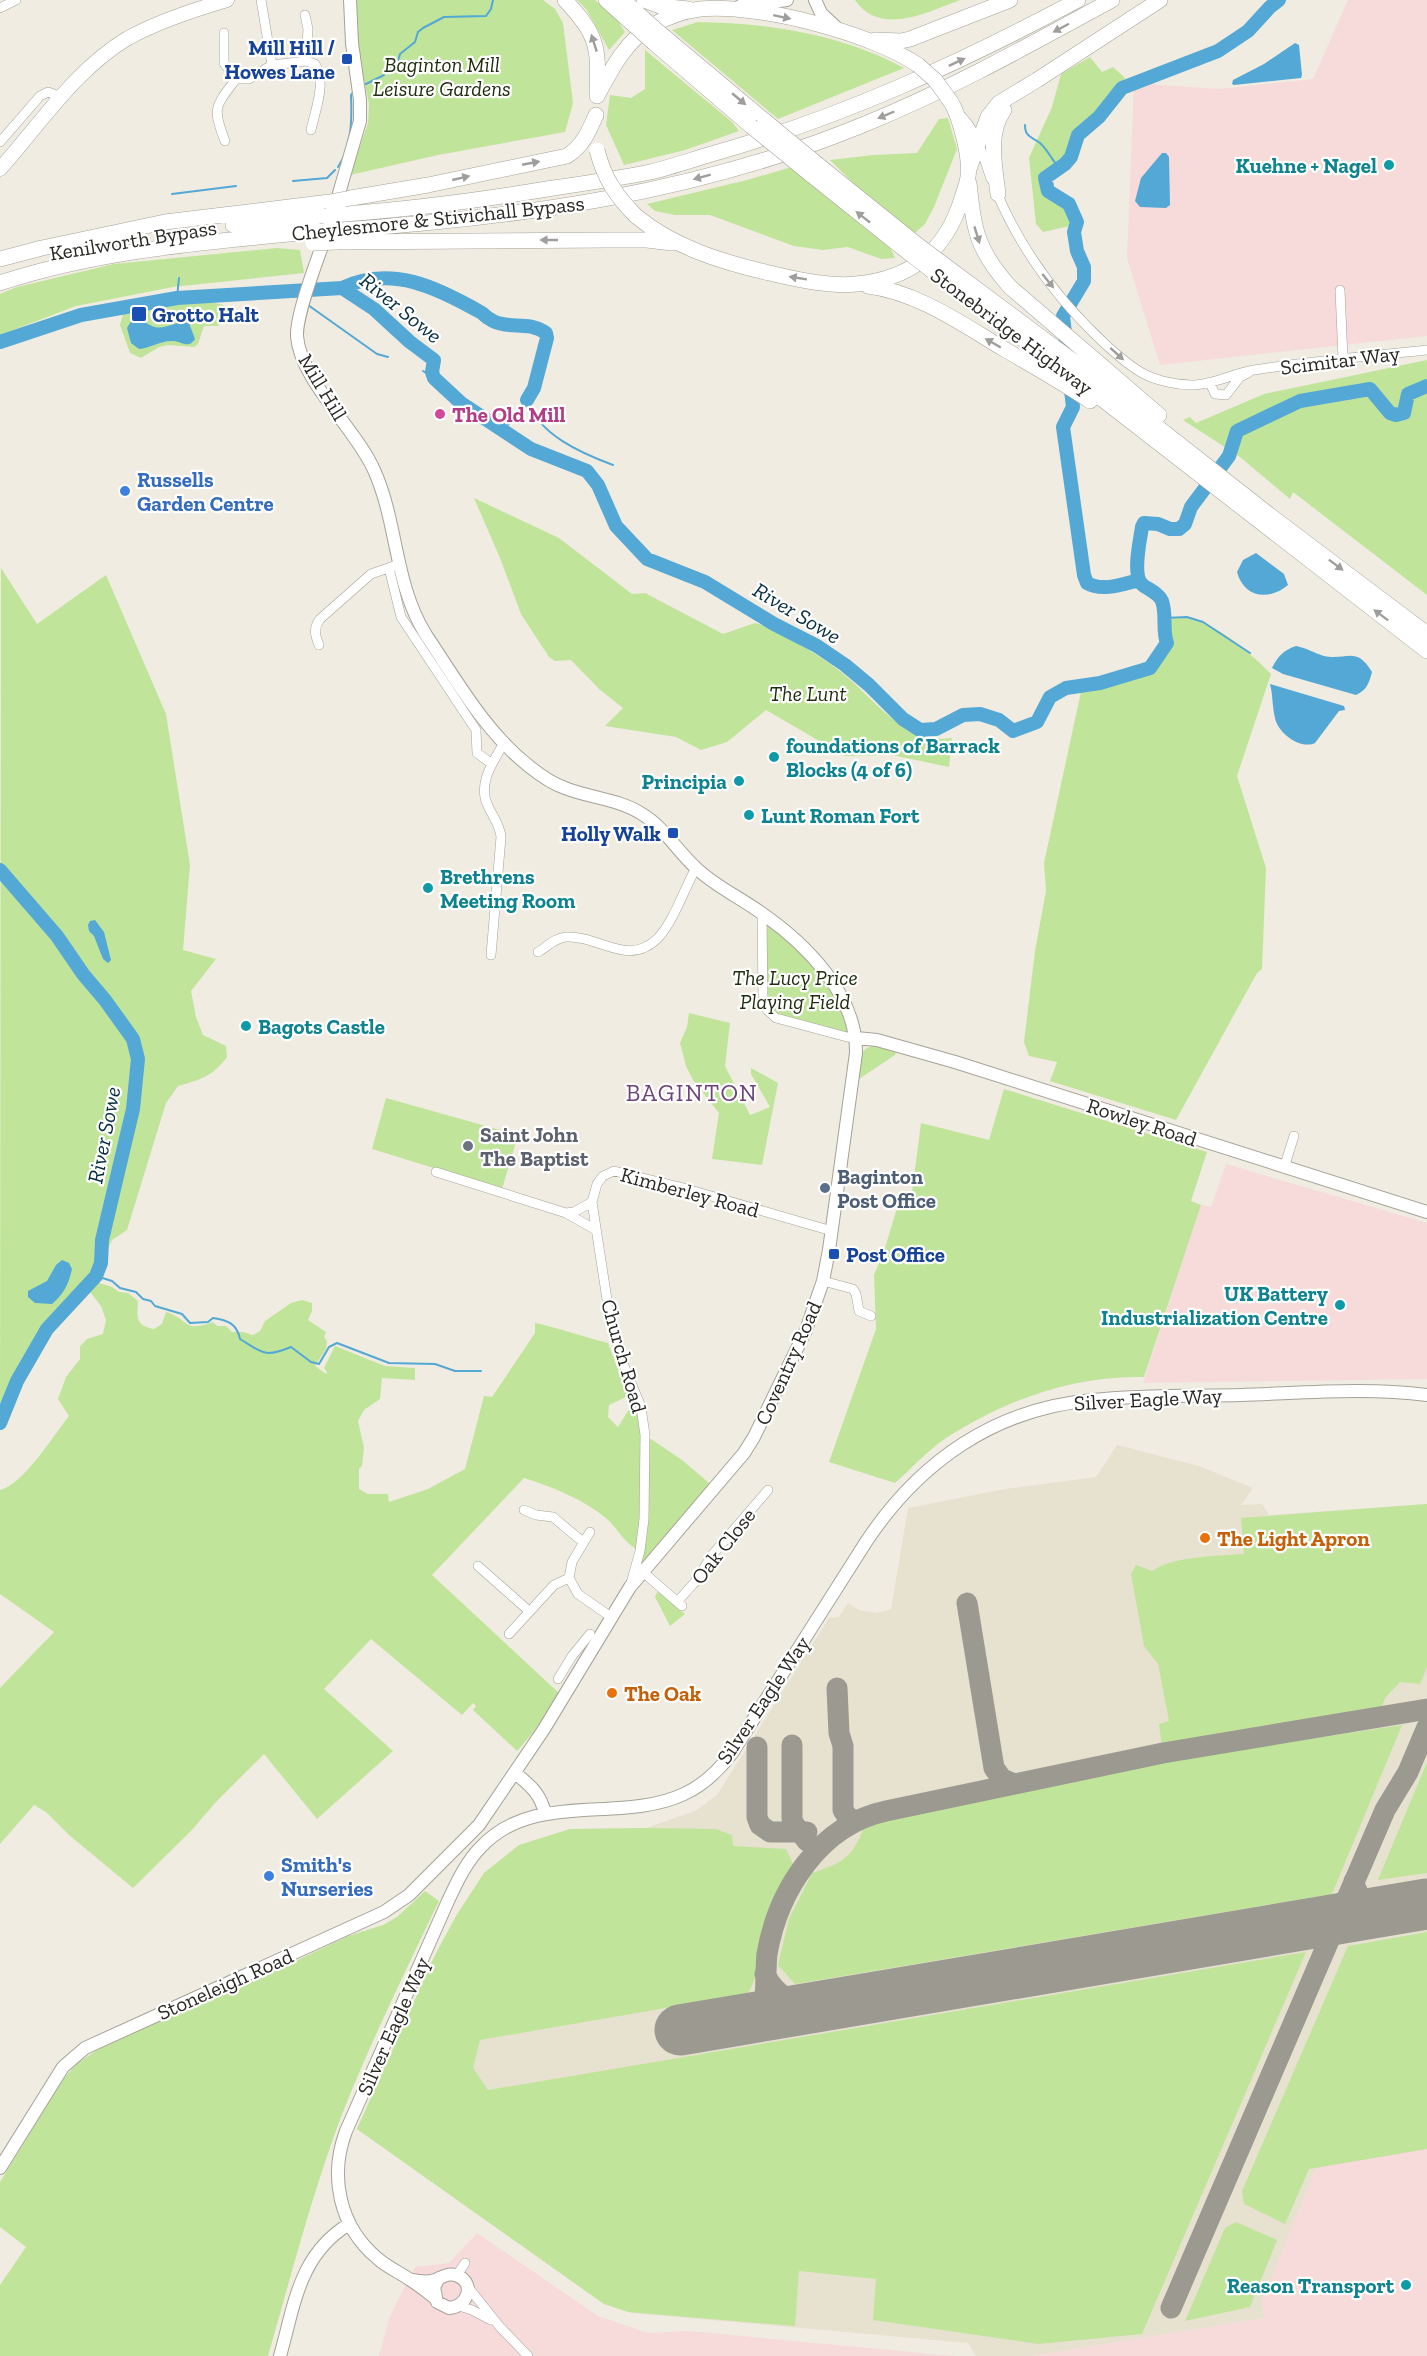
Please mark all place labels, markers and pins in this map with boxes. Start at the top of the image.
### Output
place label: Mill Hill / Howes Lane [224,35,335,84]
marker: Mill Hill / Howes Lane [340,52,354,66]
place label: Kuehne + Nagel [1236,153,1377,178]
marker: Kuehne + Nagel [1382,158,1396,172]
place label: Grotto Halt [152,302,260,327]
marker: Grotto Halt [130,305,148,323]
place label: The Old Mill [452,402,566,427]
marker: The Old Mill [433,407,447,421]
place label: Russells Garden Centre [137,467,274,516]
marker: Russells Garden Centre [118,484,132,498]
place label: foundations of Barrack Blocks (4 of 6) [786,733,1000,782]
marker: foundations of Barrack Blocks (4 of 6) [767,750,781,764]
place label: Principia [641,769,727,794]
marker: Principia [732,774,746,788]
place label: Lunt Roman Fort [761,803,920,828]
marker: Lunt Roman Fort [742,808,756,822]
place label: Holly Walk [561,821,661,846]
marker: Holly Walk [666,826,680,840]
place label: Brethrens Meeting Room [440,864,576,913]
marker: Brethrens Meeting Room [421,881,435,895]
place label: Bagots Castle [258,1014,385,1039]
marker: Bagots Castle [239,1019,253,1033]
place label: Saint John The Baptist [480,1122,589,1171]
marker: Saint John The Baptist [461,1139,475,1153]
place label: Baginton Post Office [837,1164,936,1213]
marker: Baginton Post Office [818,1181,832,1195]
place label: Post Office [846,1242,945,1267]
marker: Post Office [827,1247,841,1261]
place label: UK Battery Industrialization Centre [1101,1281,1328,1330]
marker: UK Battery Industrialization Centre [1333,1298,1347,1312]
place label: The Light Apron [1217,1526,1370,1551]
marker: The Light Apron [1198,1531,1212,1545]
place label: The Oak [624,1681,702,1706]
marker: The Oak [605,1686,619,1700]
place label: Smith's Nurseries [281,1852,374,1901]
marker: Smith's Nurseries [262,1869,276,1883]
place label: Reason Transport [1227,2273,1395,2298]
marker: Reason Transport [1399,2278,1413,2292]

